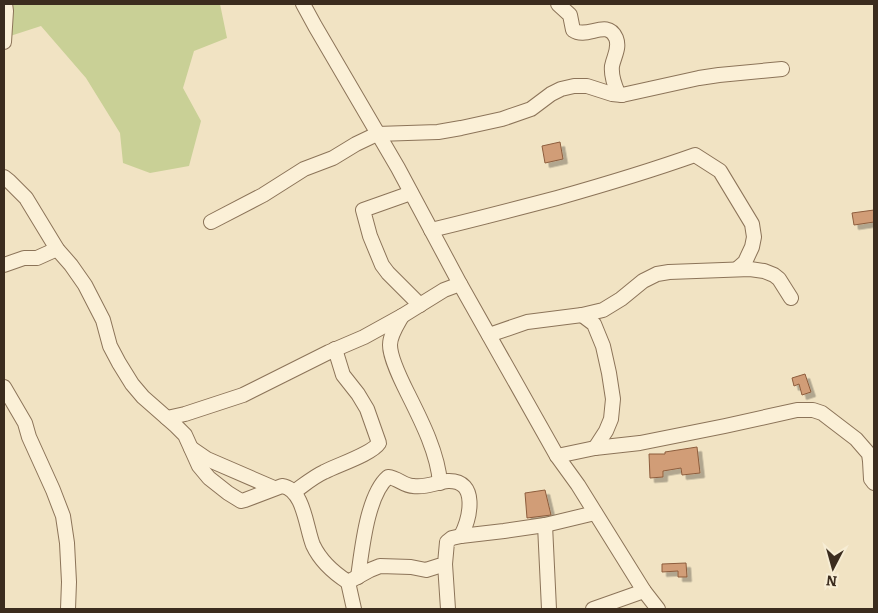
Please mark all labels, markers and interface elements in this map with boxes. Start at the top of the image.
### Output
north arrow [808,543,858,593]
text: N [825,571,838,589]

